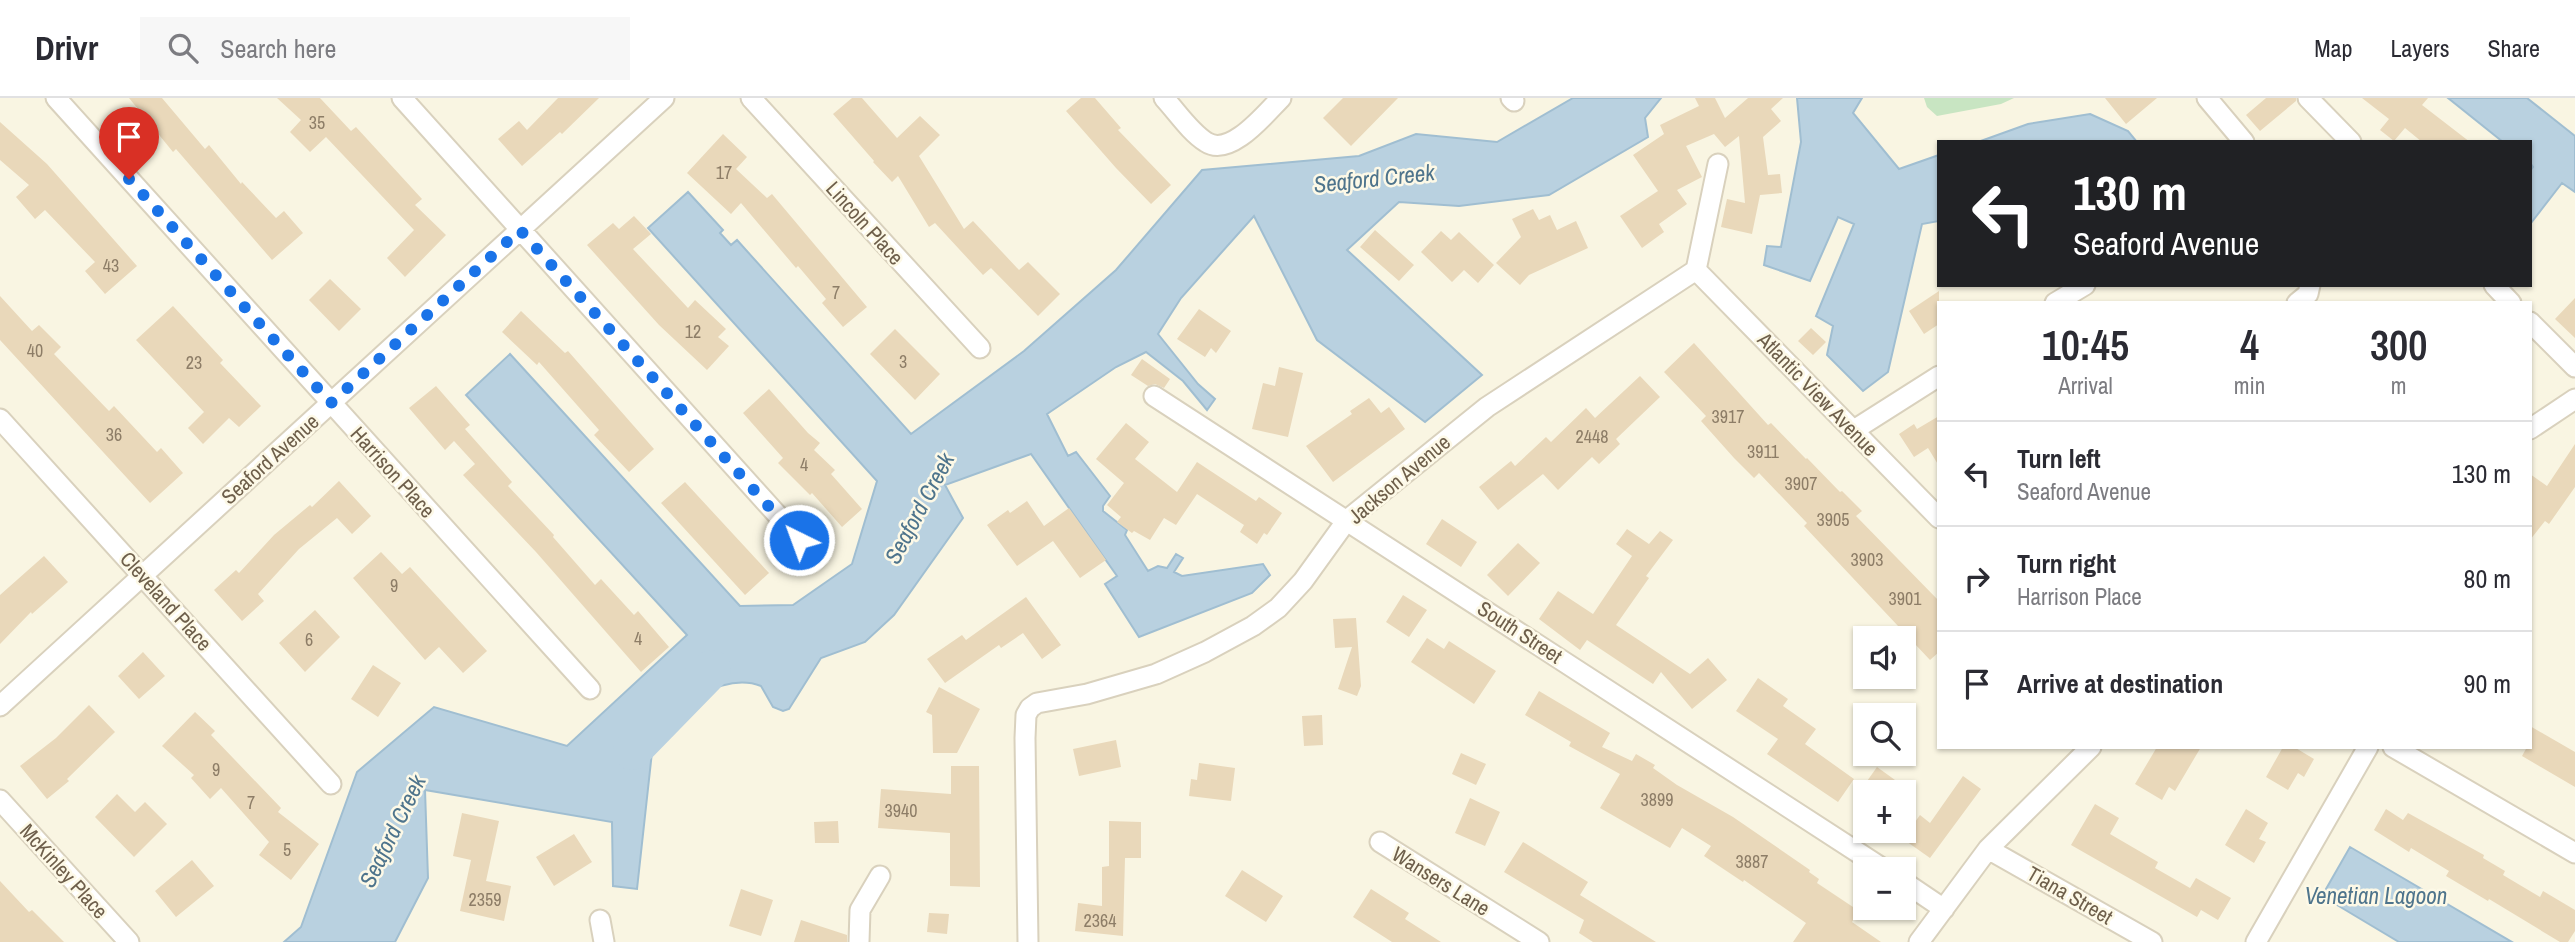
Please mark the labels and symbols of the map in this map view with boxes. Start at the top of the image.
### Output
pin [99,107,159,179]
house number: 35 [309,110,325,135]
water label: Seaford Creek [1312,156,1438,200]
house number: 17 [716,160,732,185]
street label: Lincoln Place [820,175,910,271]
house number: 43 [103,253,119,278]
house number: 7 [832,280,840,305]
house number: 12 [685,319,701,344]
street label: Atlantic View Avenue [1751,325,1885,462]
house number: 40 [27,338,43,363]
house number: 3 [899,349,907,374]
house number: 23 [186,350,202,375]
house number: 3917 [1712,404,1744,429]
street label: Seaford Avenue [215,407,325,511]
street label: Harrison Place [344,420,442,524]
house number: 36 [106,422,122,447]
house number: 2448 [1576,424,1608,449]
street label: Jackson Avenue [1342,428,1456,530]
house number: 3911 [1747,439,1780,464]
water label: Seaford Creek [877,446,962,569]
house number: 4 [800,452,808,477]
house number: 3907 [1785,471,1817,496]
position arrow [762,503,836,577]
house number: 3905 [1817,507,1849,532]
street label: Cleveland Place [114,545,218,657]
house number: 3903 [1851,547,1883,572]
house number: 9 [390,573,398,598]
house number: 3901 [1889,586,1922,611]
street label: South Street [1472,594,1568,670]
house number: 4 [634,626,642,651]
house number: 6 [305,627,313,652]
house number: 9 [212,757,220,782]
water label: Seaford Creek [351,768,433,892]
house number: 3899 [1641,787,1673,812]
house number: 7 [247,790,255,815]
house number: 3940 [885,798,917,823]
street label: McKinley Place [14,817,114,925]
house number: 5 [283,837,291,862]
street label: Wansers Lane [1387,839,1495,923]
house number: 3887 [1736,849,1768,874]
street label: Tiana Street [2022,859,2118,931]
water label: Venetian Lagoon [2305,880,2447,911]
house number: 2359 [469,887,501,912]
house number: 2364 [1084,908,1116,933]

